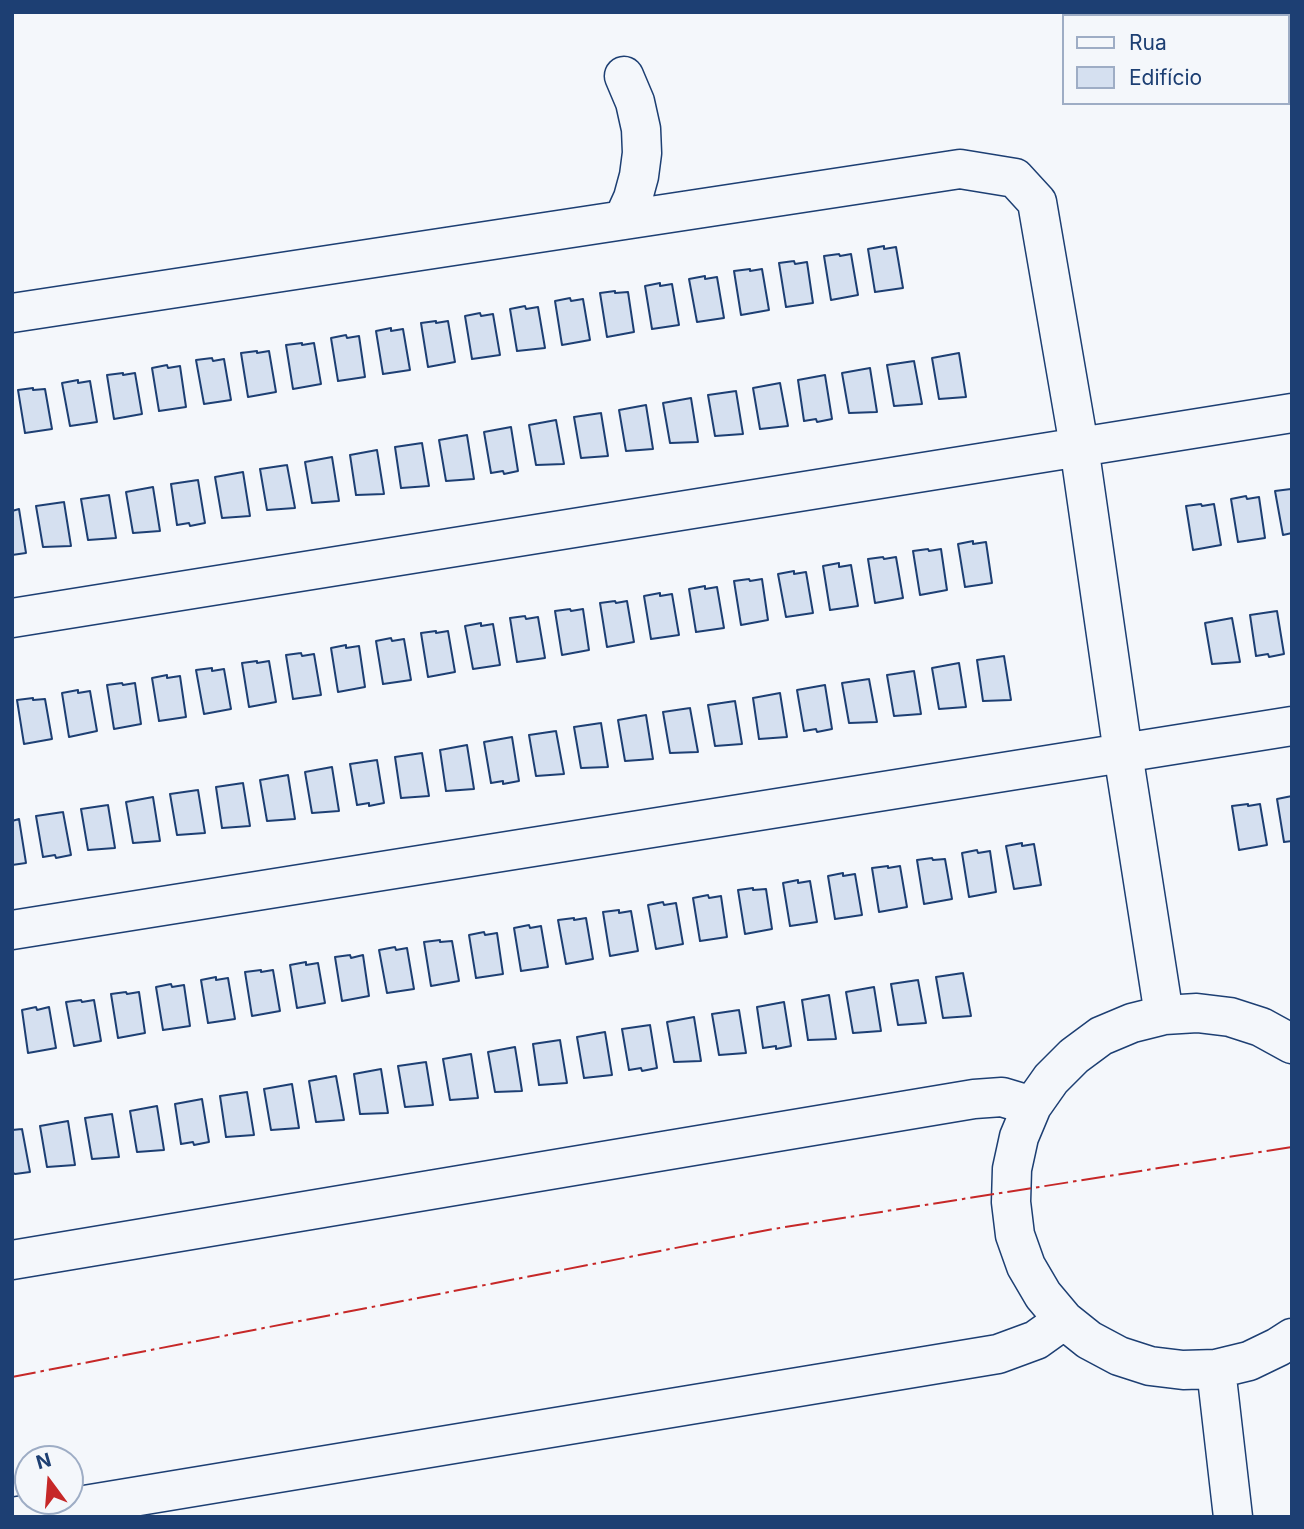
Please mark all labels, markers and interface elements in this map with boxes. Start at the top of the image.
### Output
legend [1062,14,1290,105]
text: Rua [1129,30,1167,55]
text: Edifício [1129,65,1202,90]
north arrow [14,1445,84,1515]
text: N [33,1448,54,1474]

